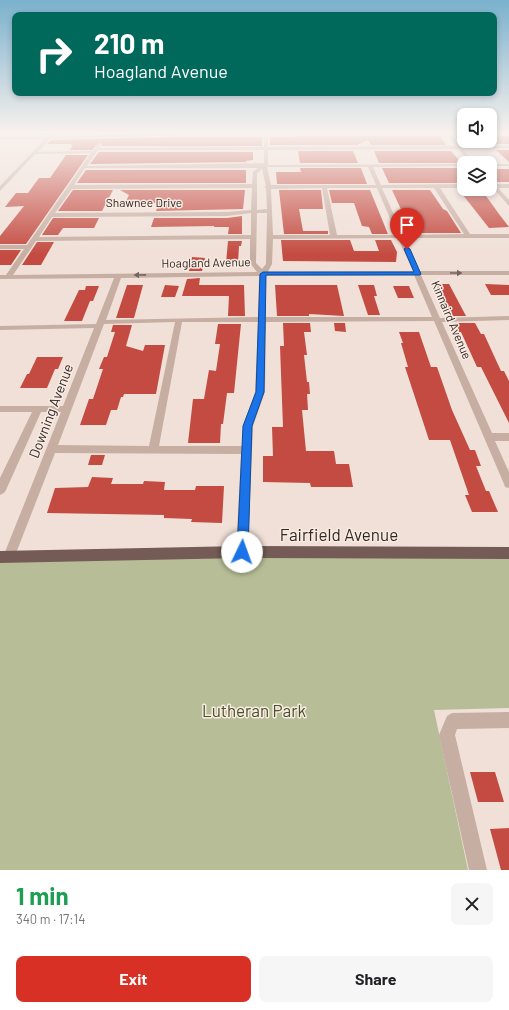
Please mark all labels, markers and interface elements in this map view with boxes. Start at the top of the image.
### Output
text: 210 m [94,26,164,60]
icon: right [28,28,80,80]
text: Hoagland Avenue [94,60,228,82]
map controls [457,108,497,196]
button: sound [457,108,497,148]
button: layers [457,156,497,196]
street label: Shawnee Drive [106,195,182,209]
pin [390,208,424,249]
icon: arrive [396,214,418,236]
street label: Hoagland Avenue [161,254,251,270]
one-way arrow [450,270,463,276]
one-way arrow [133,272,146,278]
street label: Kinnaird Avenue [429,278,475,361]
street label: Downing Avenue [25,361,76,460]
street label: Fairfield Avenue [280,524,398,544]
position arrow [221,531,263,573]
park label: Lutheran Park [202,700,306,720]
text: 1 min [16,881,69,910]
button: close [451,883,493,925]
text: 340 m · 17:14 [16,911,85,927]
button: Exit [16,956,251,1002]
button: Share [259,956,493,1002]

